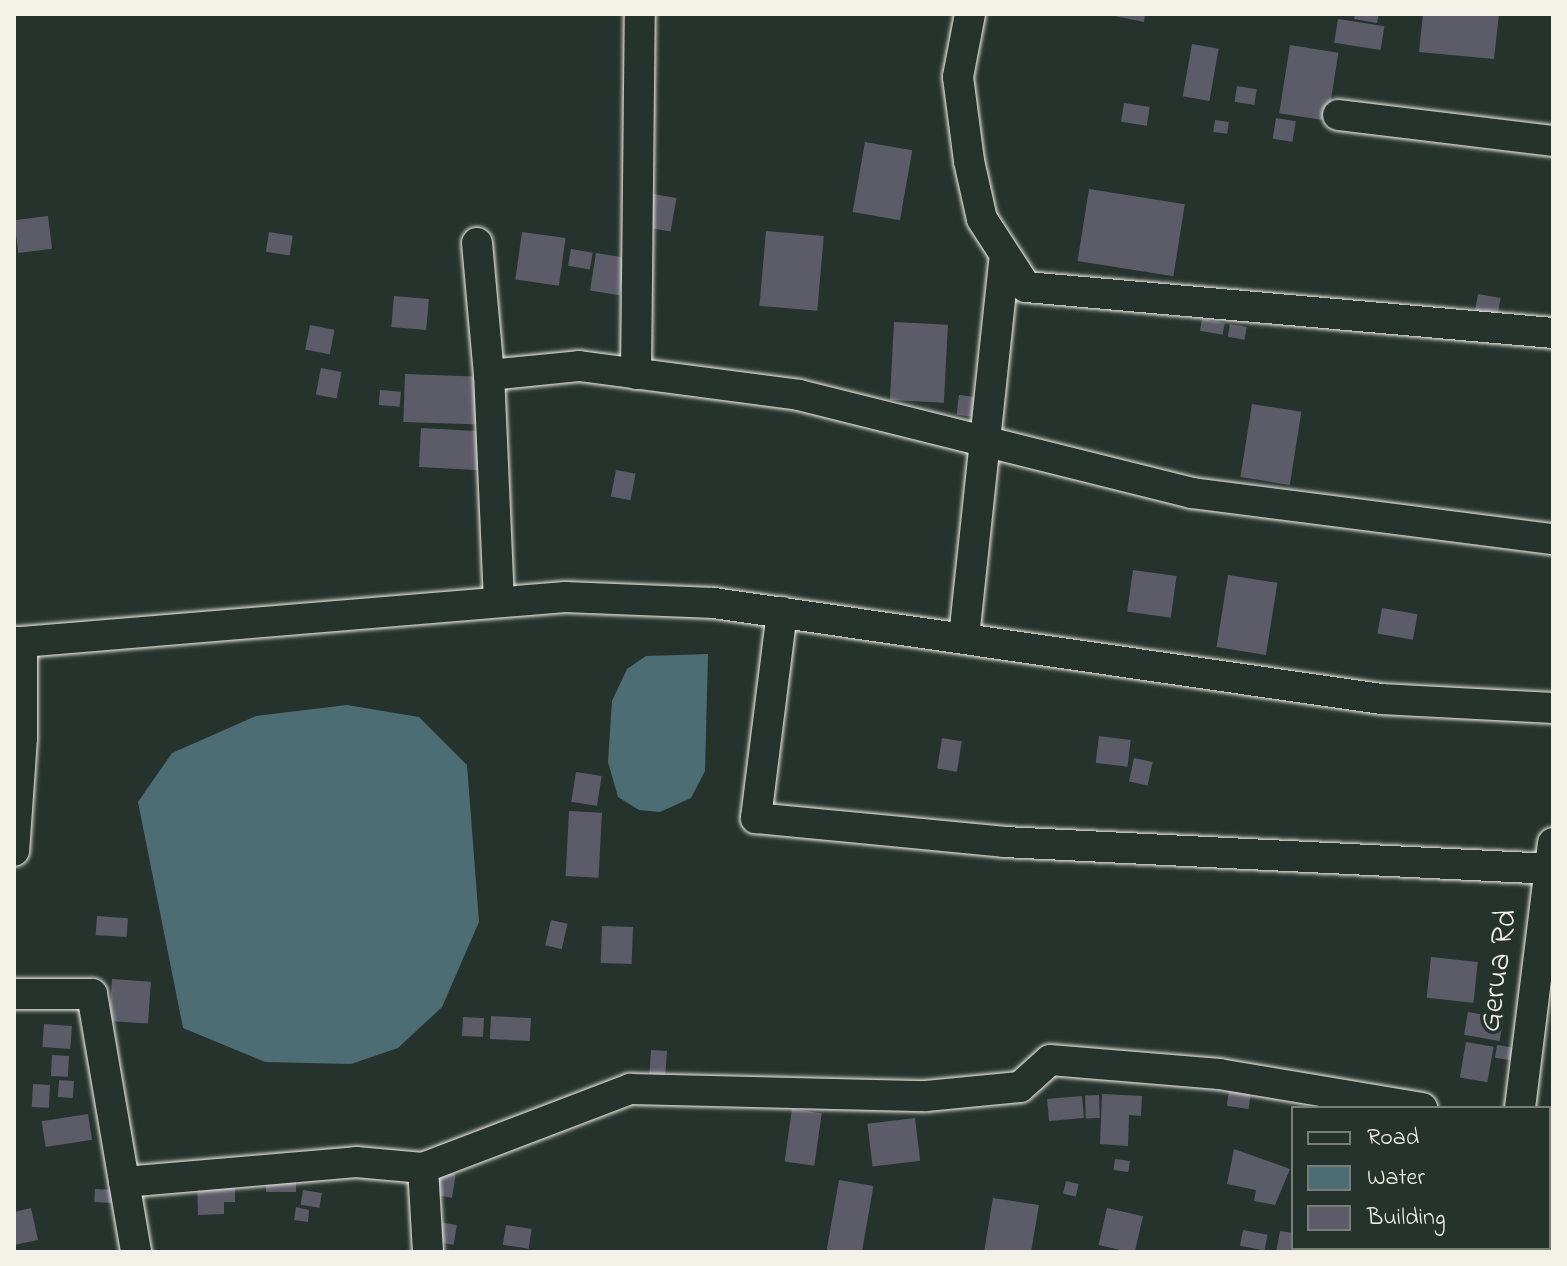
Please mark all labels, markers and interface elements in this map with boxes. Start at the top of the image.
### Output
street label: Gerua Rd [1472,907,1528,1035]
legend [1291,1106,1551,1250]
text: Road [1367,1121,1419,1156]
text: Water [1367,1161,1425,1196]
text: Building [1367,1201,1446,1236]

